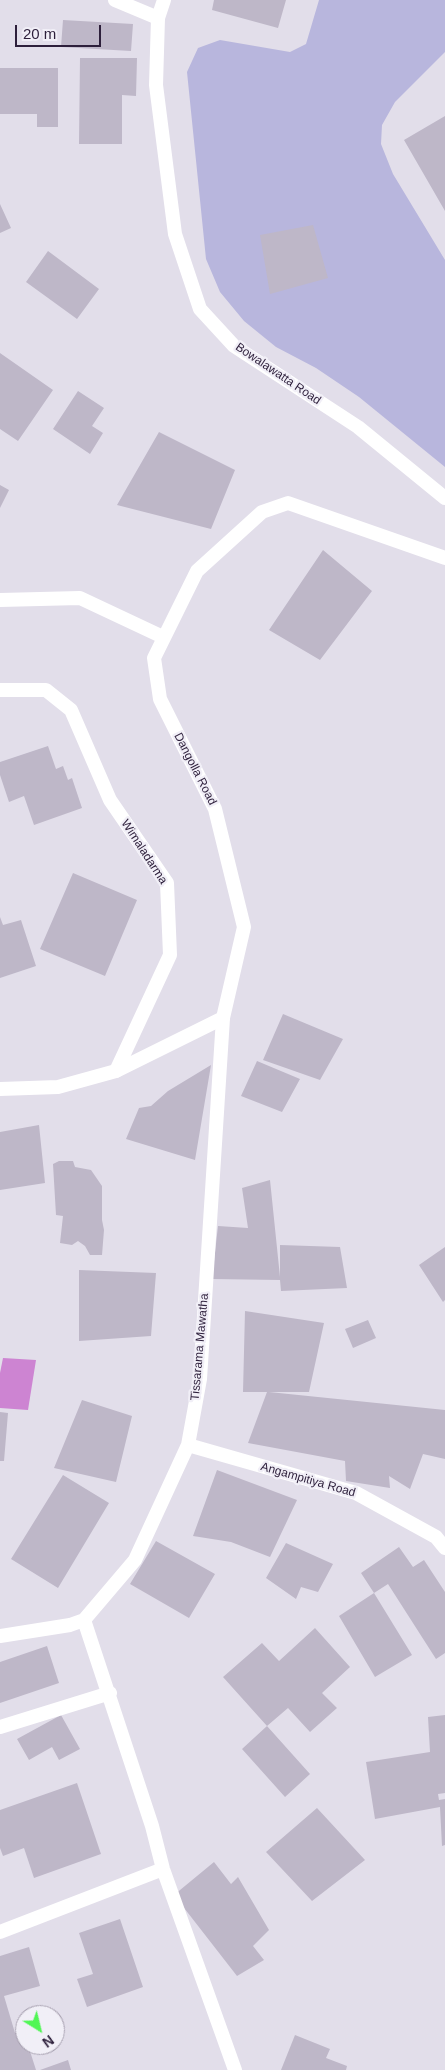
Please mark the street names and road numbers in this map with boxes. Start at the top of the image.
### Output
street label: Bowalawatta Road [232,340,324,408]
street label: Dangolla Road [171,730,219,808]
street label: Wimaladarma [118,817,170,887]
street label: Tissarama Mawatha [188,1293,212,1401]
street label: Angampitiya Road [259,1460,357,1500]

